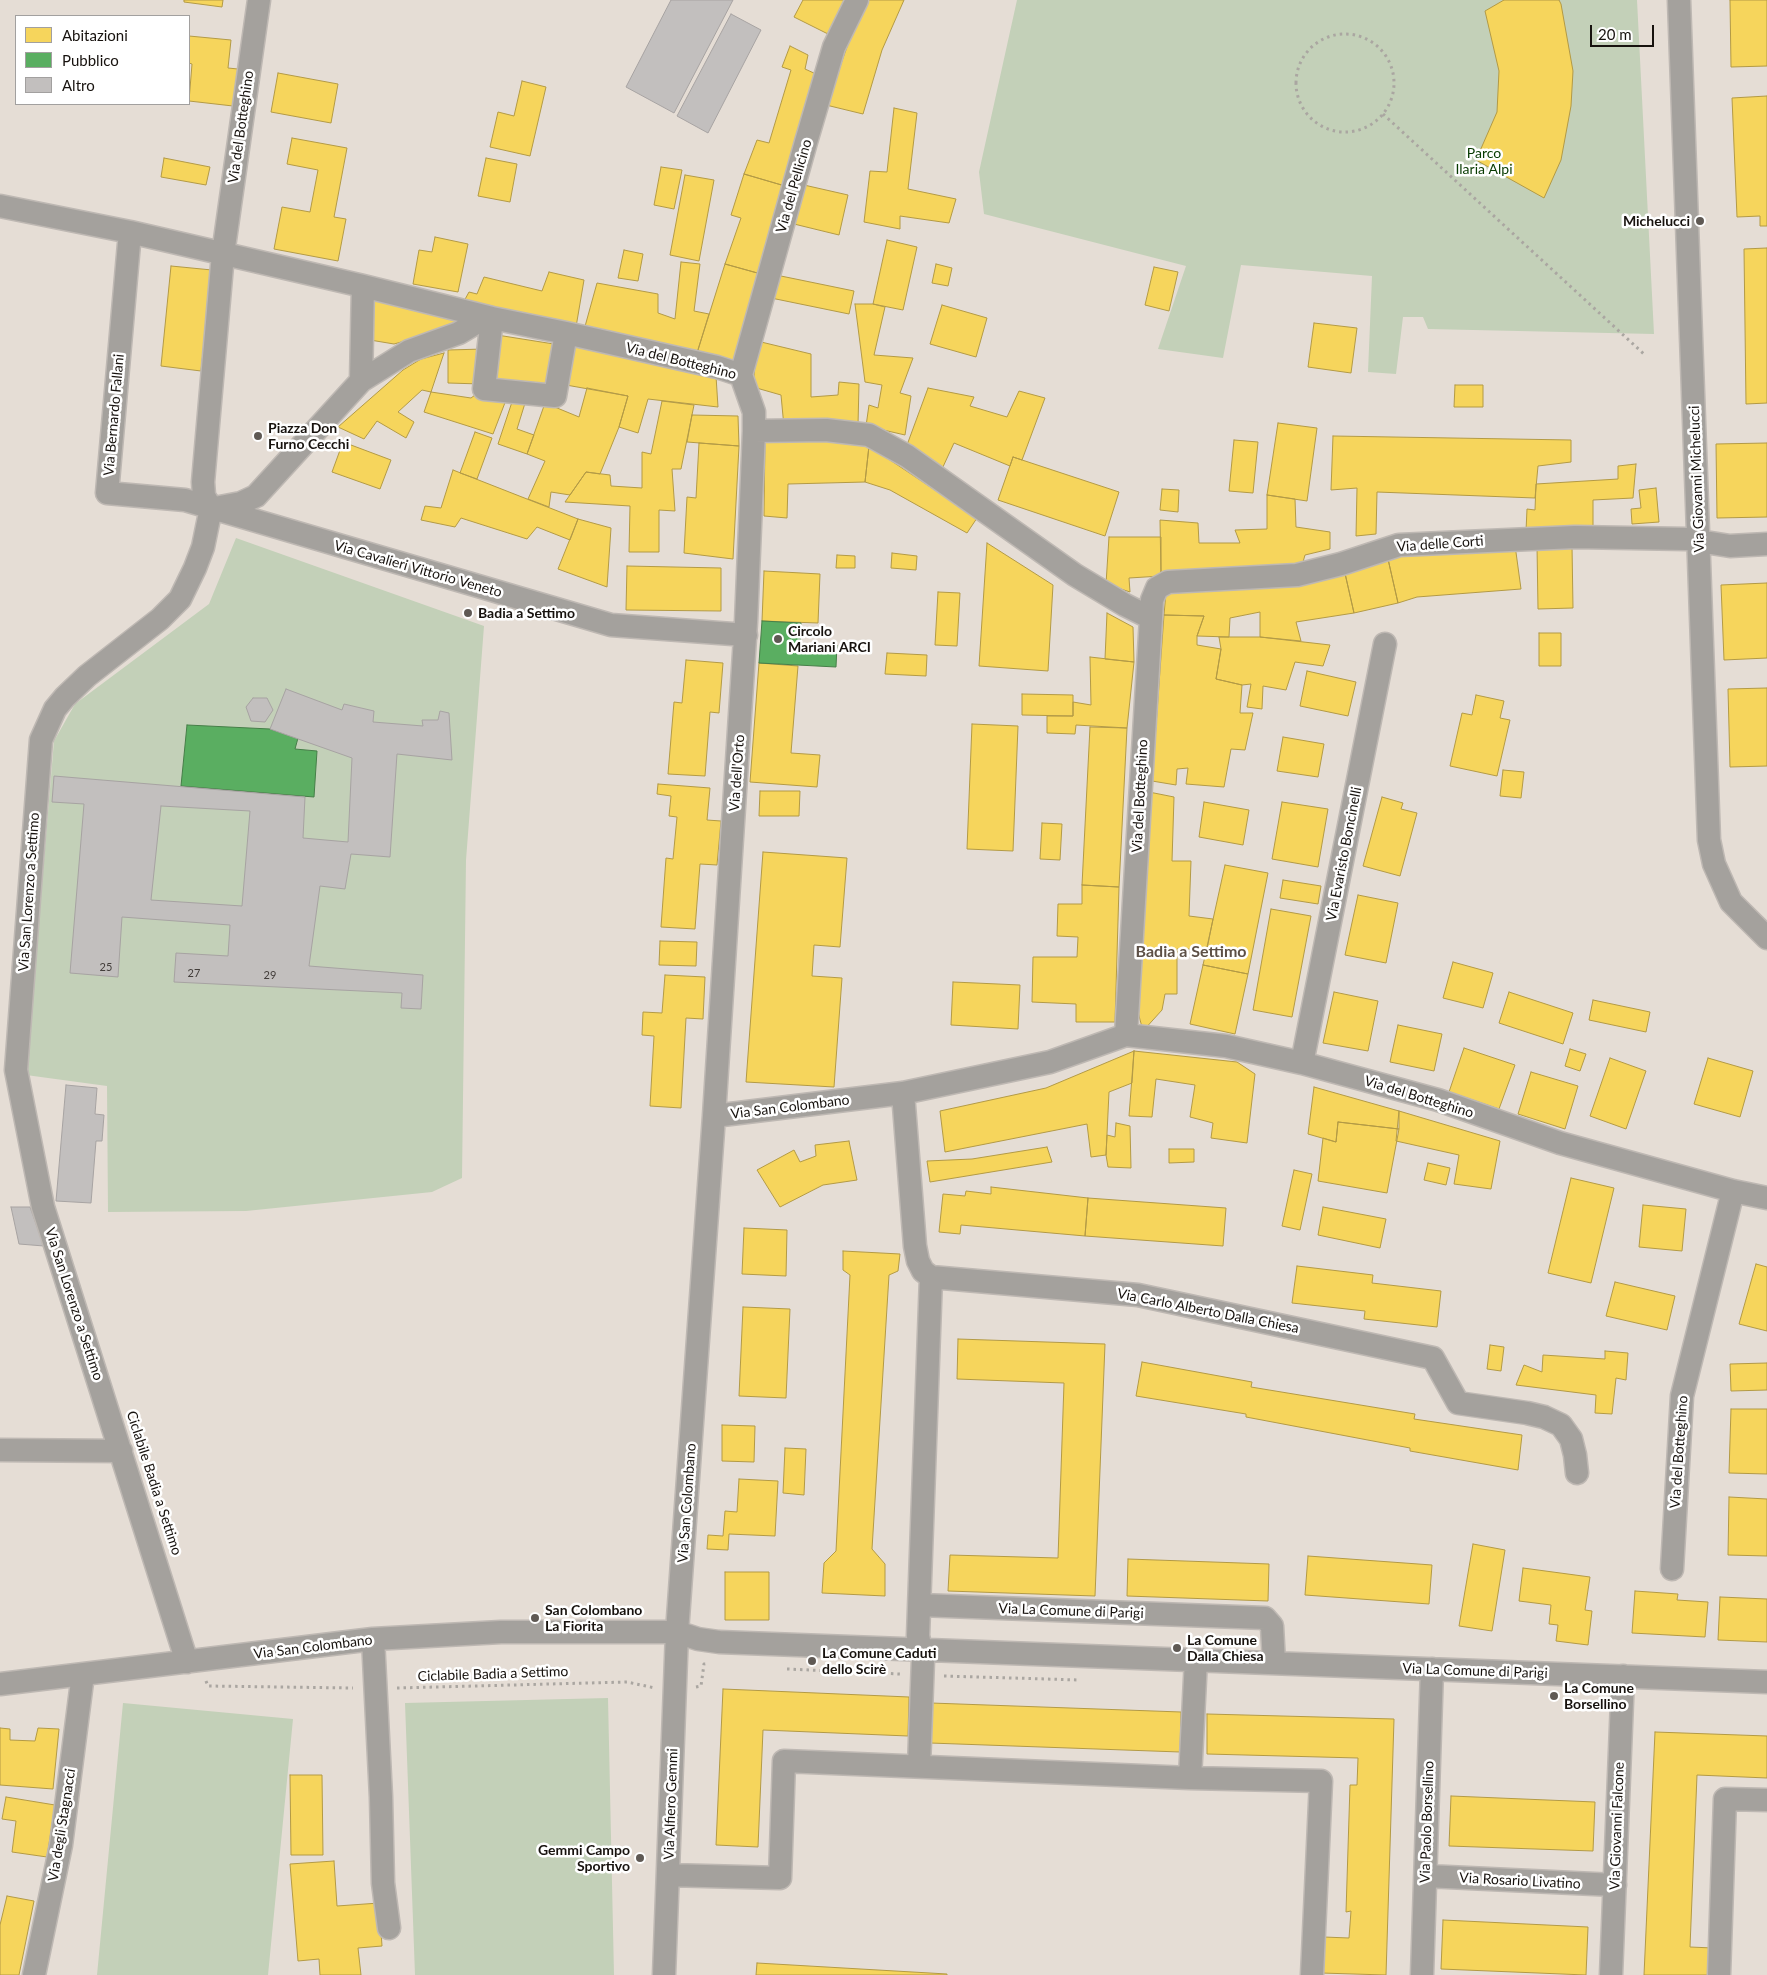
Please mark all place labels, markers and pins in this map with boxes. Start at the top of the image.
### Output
place label: Michelucci [1623,213,1690,229]
marker: Michelucci [1694,215,1706,227]
place label: Piazza Don Furno Cecchi [268,420,349,452]
marker: Piazza Don Furno Cecchi [252,430,264,442]
place label: Badia a Settimo [478,605,575,621]
marker: Badia a Settimo [462,607,474,619]
place label: Circolo Mariani ARCI [788,623,871,656]
marker: Circolo Mariani ARCI [772,633,784,645]
place label: San Colombano La Fiorita [545,1602,642,1634]
marker: San Colombano La Fiorita [529,1612,541,1624]
place label: La Comune Dalla Chiesa [1187,1632,1263,1664]
marker: La Comune Dalla Chiesa [1171,1642,1183,1654]
place label: La Comune Caduti dello Scirè [822,1645,937,1678]
marker: La Comune Caduti dello Scirè [806,1655,818,1667]
place label: La Comune Borsellino [1564,1680,1634,1712]
marker: La Comune Borsellino [1548,1690,1560,1702]
place label: Gemmi Campo Sportivo [538,1842,630,1874]
marker: Gemmi Campo Sportivo [634,1852,646,1864]

